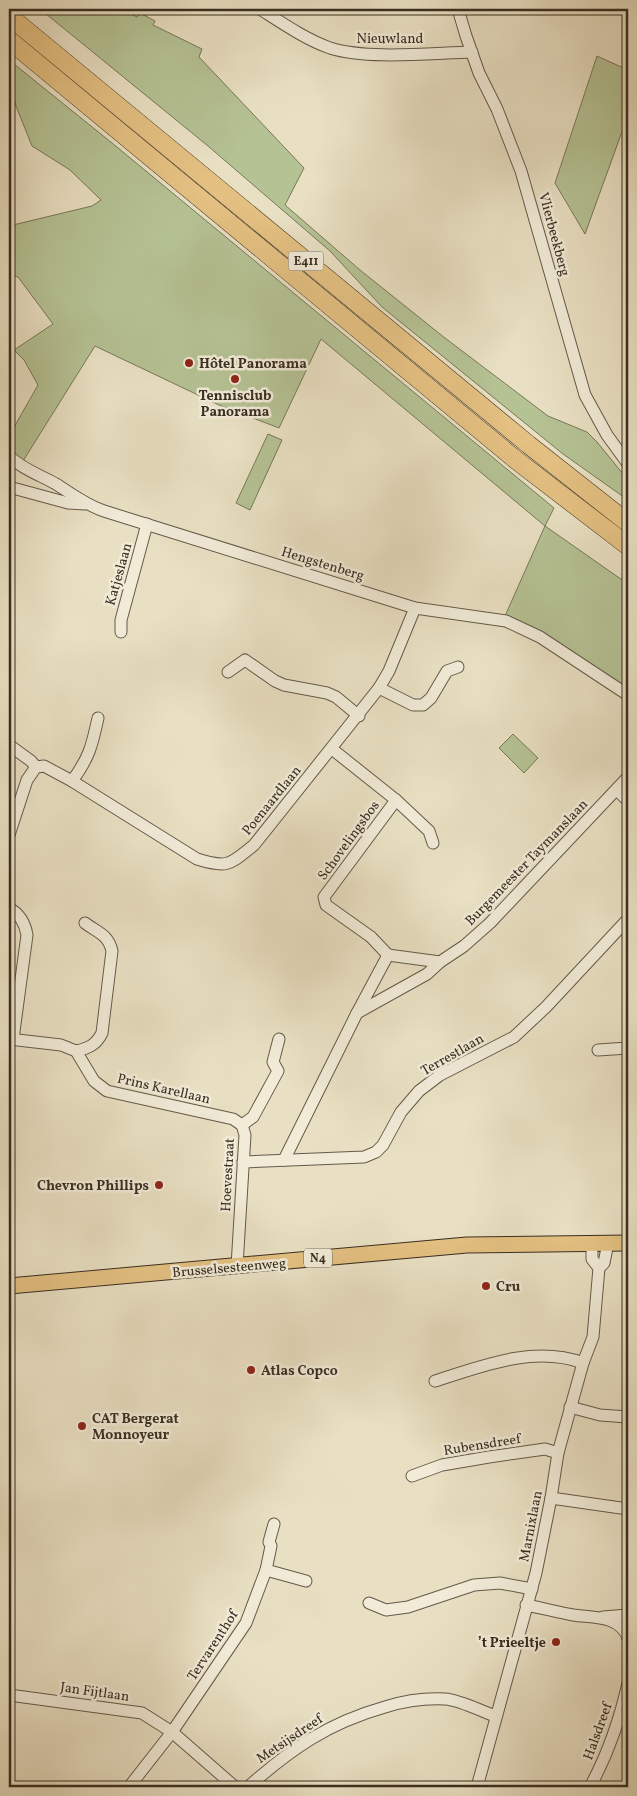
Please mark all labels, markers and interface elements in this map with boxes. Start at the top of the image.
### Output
street label: Nieuwland [357,30,424,49]
street label: Vlierbeekberg [533,190,574,279]
road number: E411 [288,252,324,270]
place label: Hôtel Panorama [199,355,307,374]
marker: Hôtel Panorama [183,357,195,369]
marker: Tennisclub Panorama [229,373,241,385]
place label: Tennisclub Panorama [198,387,272,422]
street label: Katjeslaan [101,541,137,608]
street label: Hengstenberg [279,543,366,586]
street label: Poenaardlaan [238,762,306,840]
street label: Burgemeester Taymanslaan [461,796,593,931]
street label: Schovelingsbos [314,797,385,885]
street label: Terrestlaan [418,1030,488,1081]
street label: Prins Karellaan [115,1070,212,1109]
street label: Hoevestraat [217,1138,240,1212]
place label: Chevron Phillips [37,1177,149,1196]
marker: Chevron Phillips [153,1179,165,1191]
road number: N4 [304,1248,332,1268]
street label: Brusselsesteenweg [171,1254,287,1283]
place label: Cru [496,1278,521,1297]
marker: Cru [480,1280,492,1292]
place label: Atlas Copco [261,1362,338,1381]
marker: Atlas Copco [245,1364,257,1376]
place label: CAT Bergerat Monnoyeur [92,1410,179,1445]
marker: CAT Bergerat Monnoyeur [76,1420,88,1432]
street label: Rubensdreef [442,1430,523,1461]
street label: Marnixlaan [515,1489,548,1564]
street label: Tervarenthof [183,1606,244,1685]
place label: ’t Prieeltje [478,1634,546,1653]
marker: ’t Prieeltje [550,1636,562,1648]
street label: Jan Fijtlaan [59,1678,131,1707]
street label: Halsdreef [579,1699,618,1763]
street label: Metsijsdreef [253,1709,328,1768]

